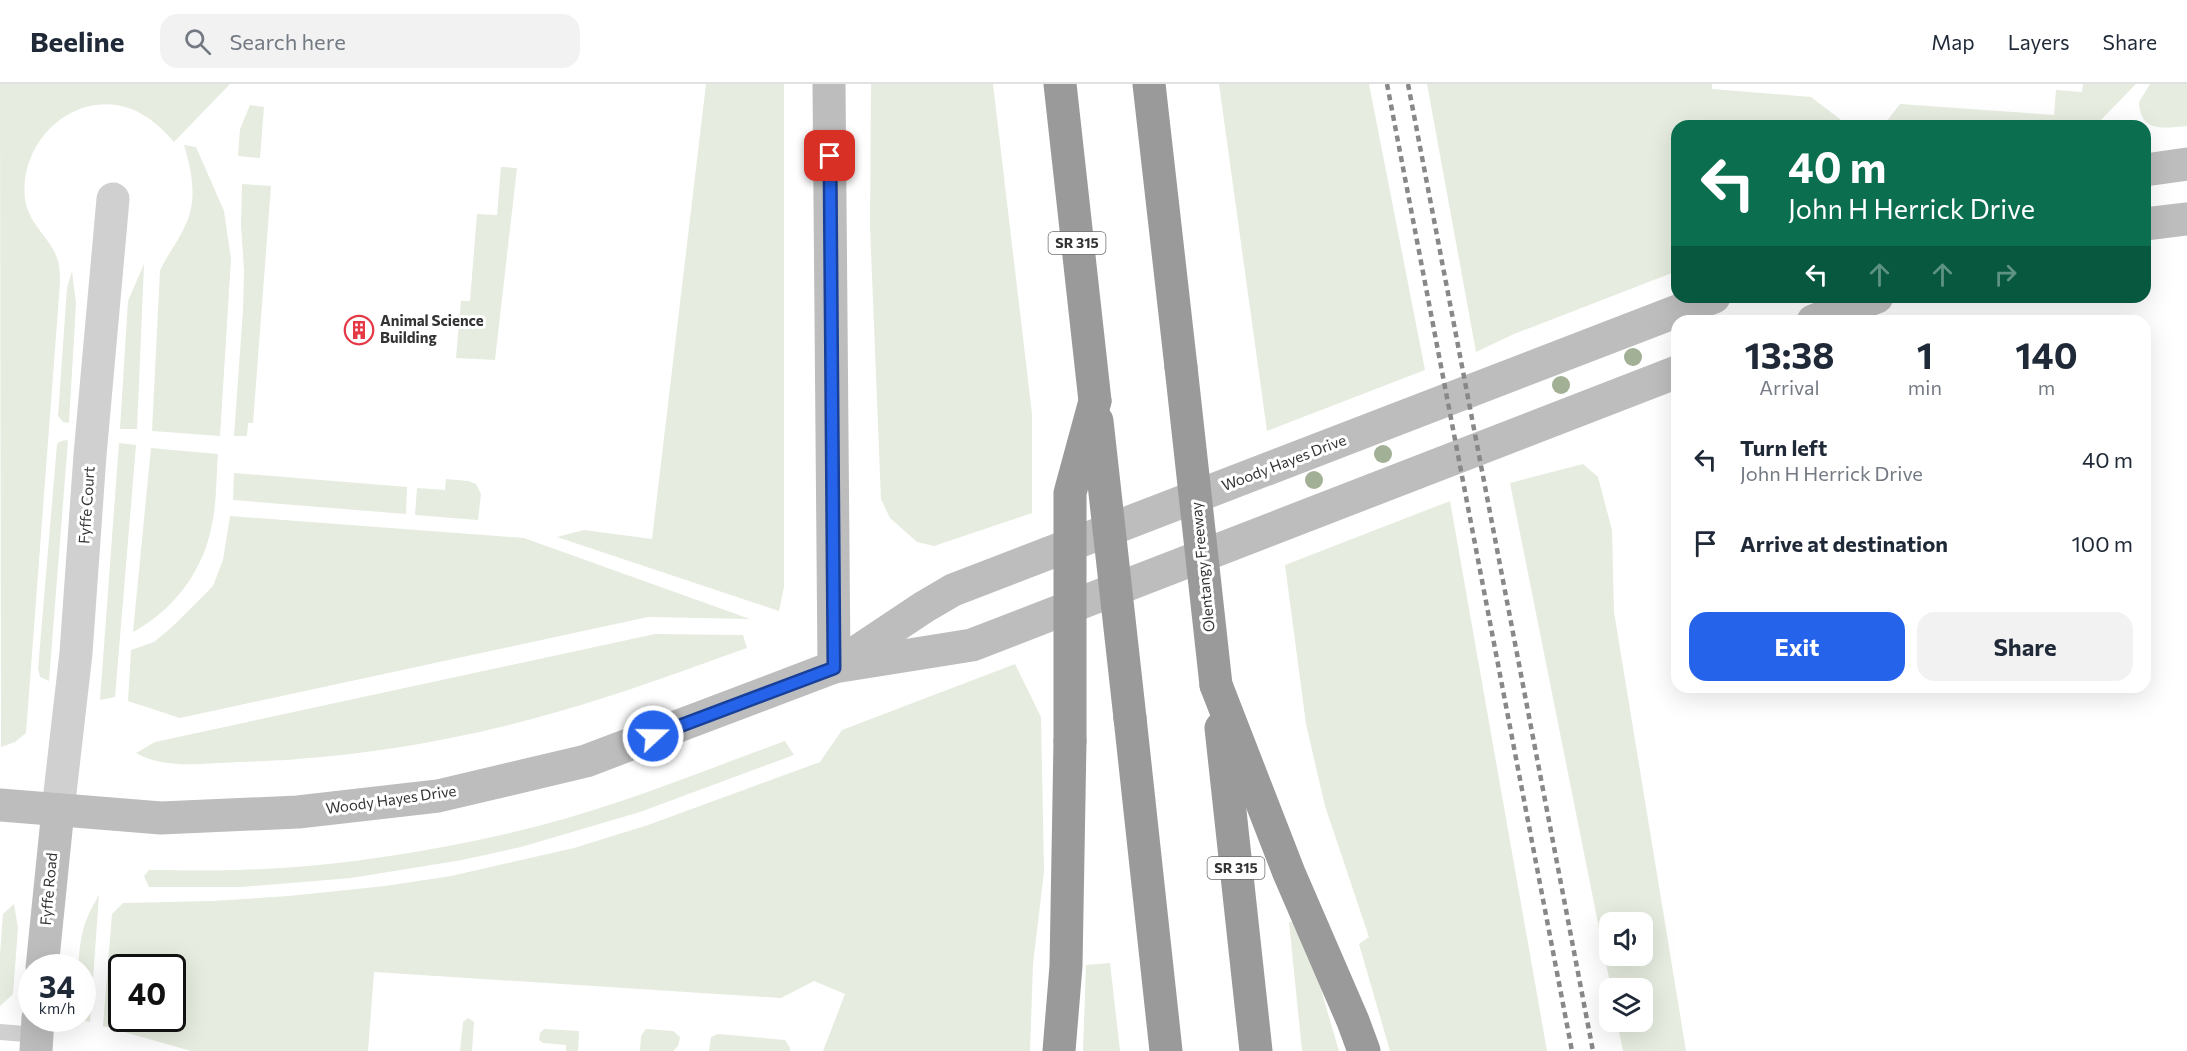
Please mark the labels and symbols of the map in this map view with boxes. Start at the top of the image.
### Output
pin [804,130,855,181]
road number: SR 315 [1048,232,1106,254]
place label: Animal Science Building [380,311,484,346]
building icon: Animal Science Building [343,314,375,346]
street label: Woody Hayes Drive [1219,430,1348,494]
street label: Fyffe Court [74,465,98,544]
street label: Olentangy Freeway [1186,501,1218,633]
position arrow [621,704,685,768]
street label: Woody Hayes Drive [324,781,457,817]
street label: Fyffe Road [36,852,60,926]
road number: SR 315 [1208,857,1264,879]
speed limit sign: 40 [108,954,186,1032]

